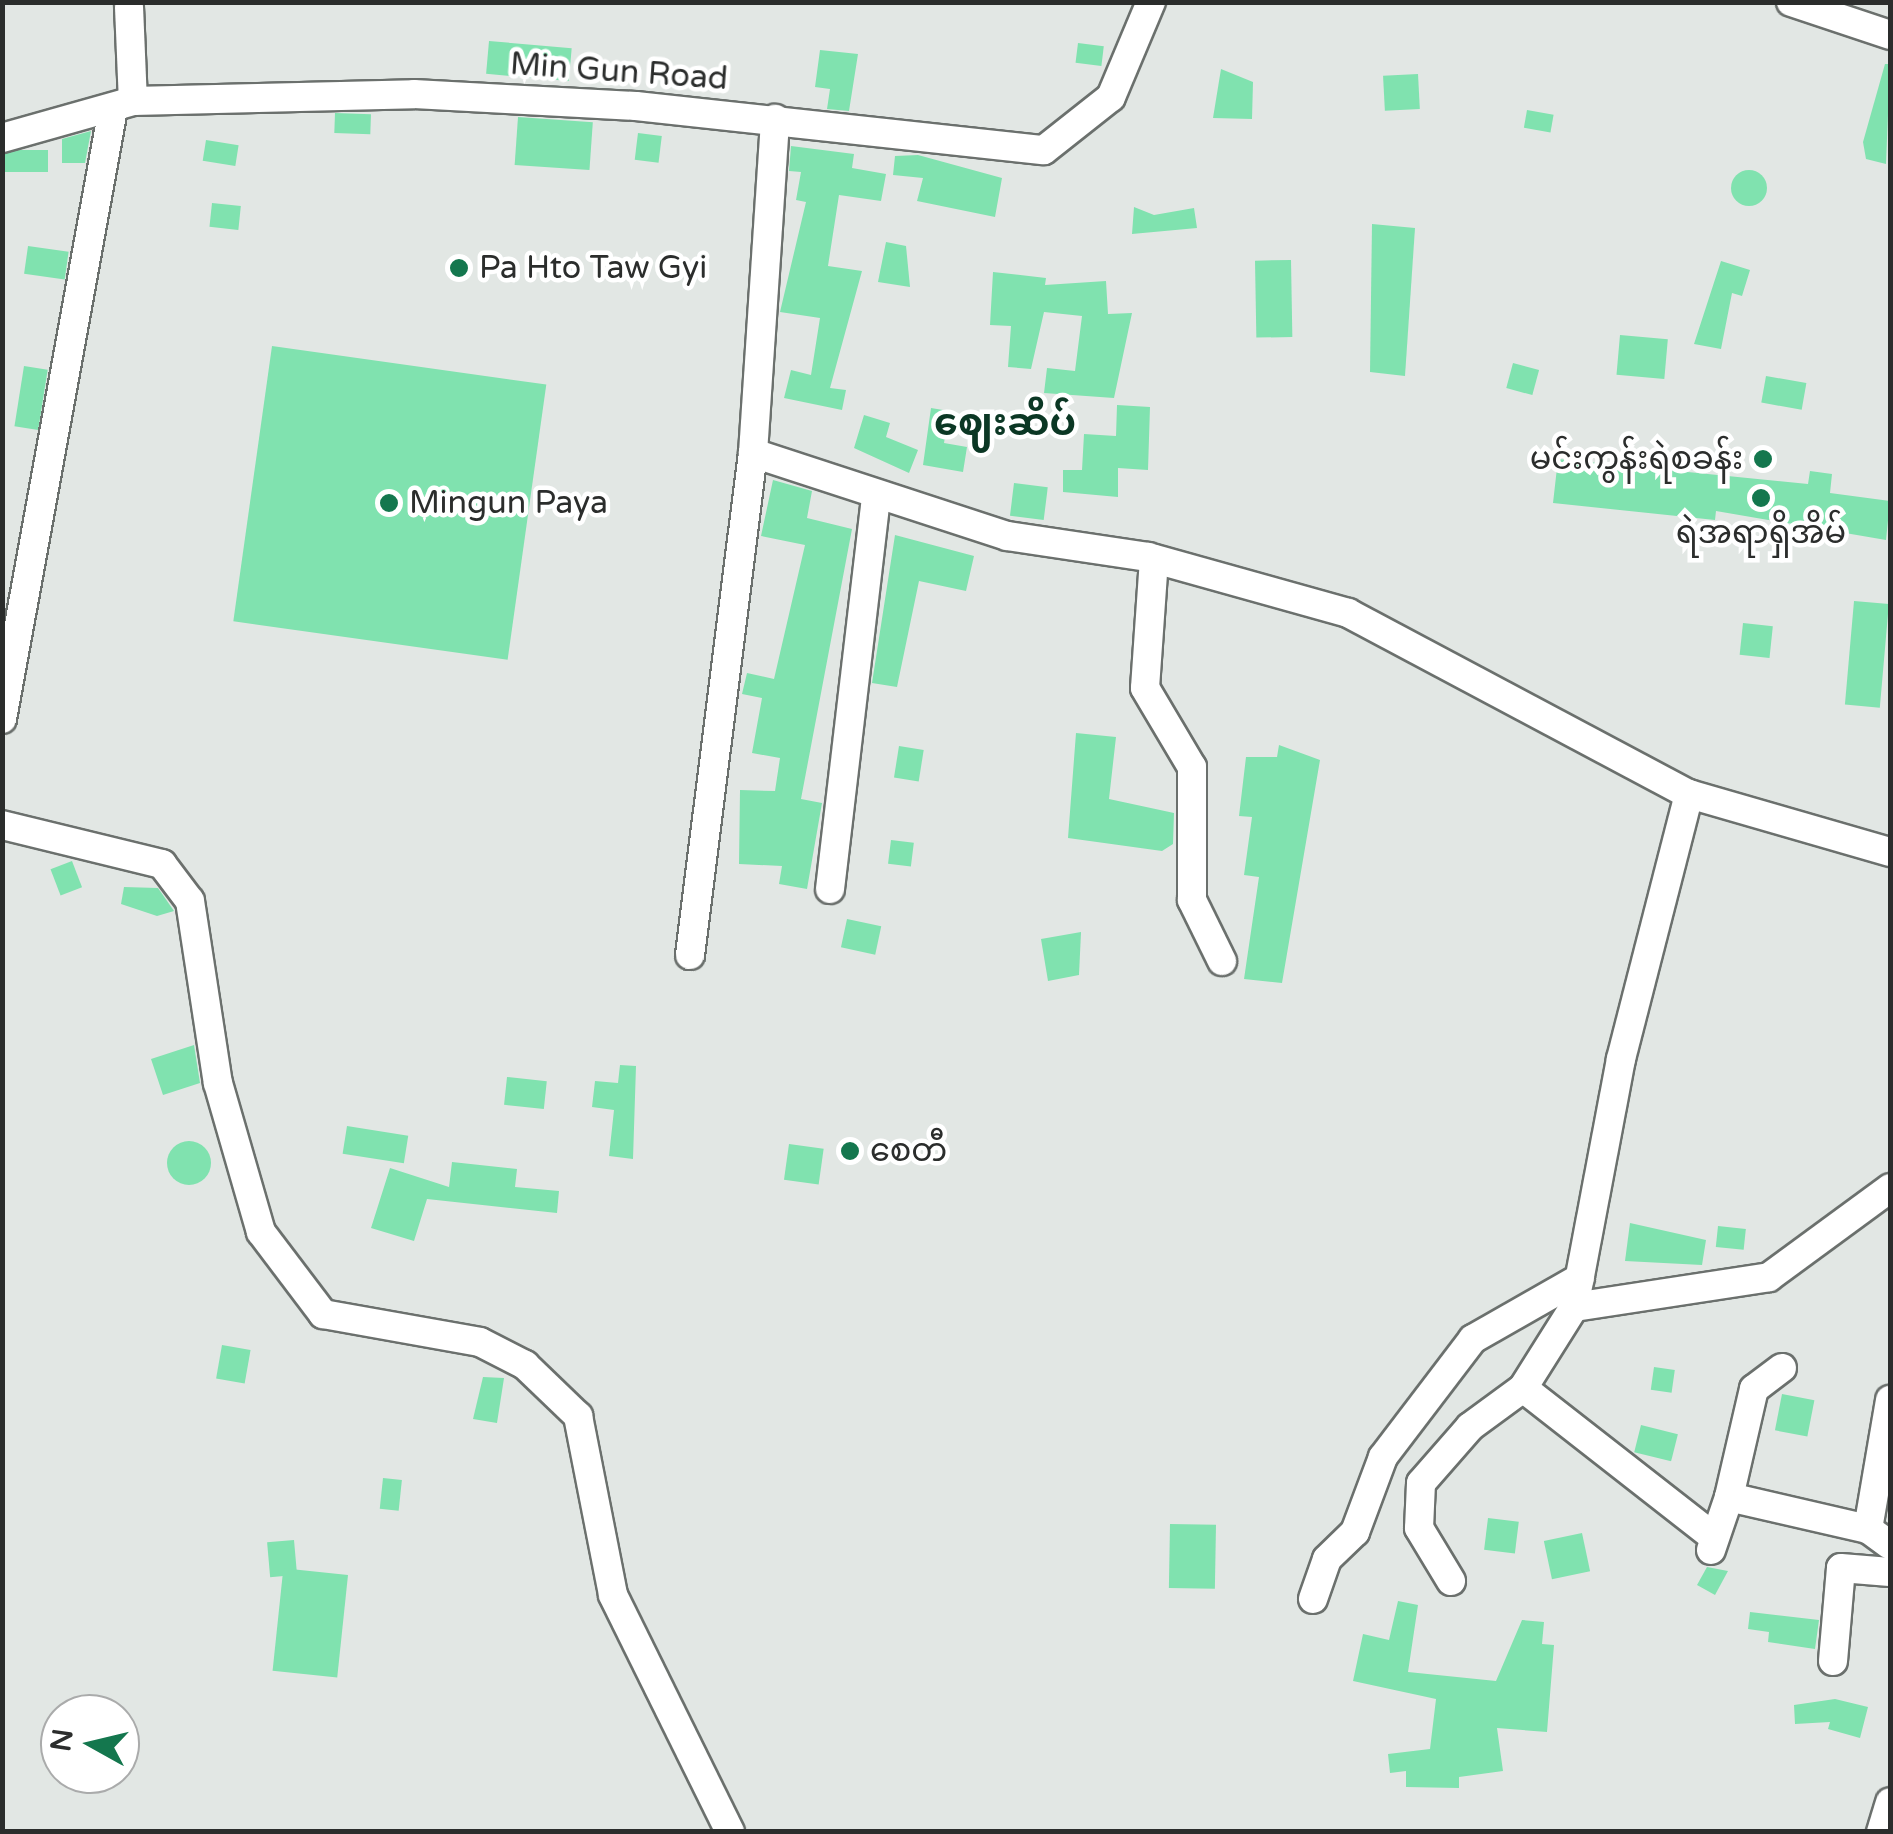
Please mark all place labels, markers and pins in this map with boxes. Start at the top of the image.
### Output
place label: Pa Hto Taw Gyi [479,249,707,287]
marker: Pa Hto Taw Gyi [448,257,470,279]
place label: မင်းကွန်းရဲစခန်း [1530,440,1743,478]
marker: မင်းကွန်းရဲစခန်း [1752,448,1774,470]
place label: Mingun Paya [409,484,608,522]
marker: ရဲအရာရှိအိမ် [1750,487,1772,509]
marker: Mingun Paya [378,492,400,514]
place label: ရဲအရာရှိအိမ် [1676,514,1846,552]
place label: စေတီ [870,1132,947,1170]
marker: စေတီ [839,1140,861,1162]

